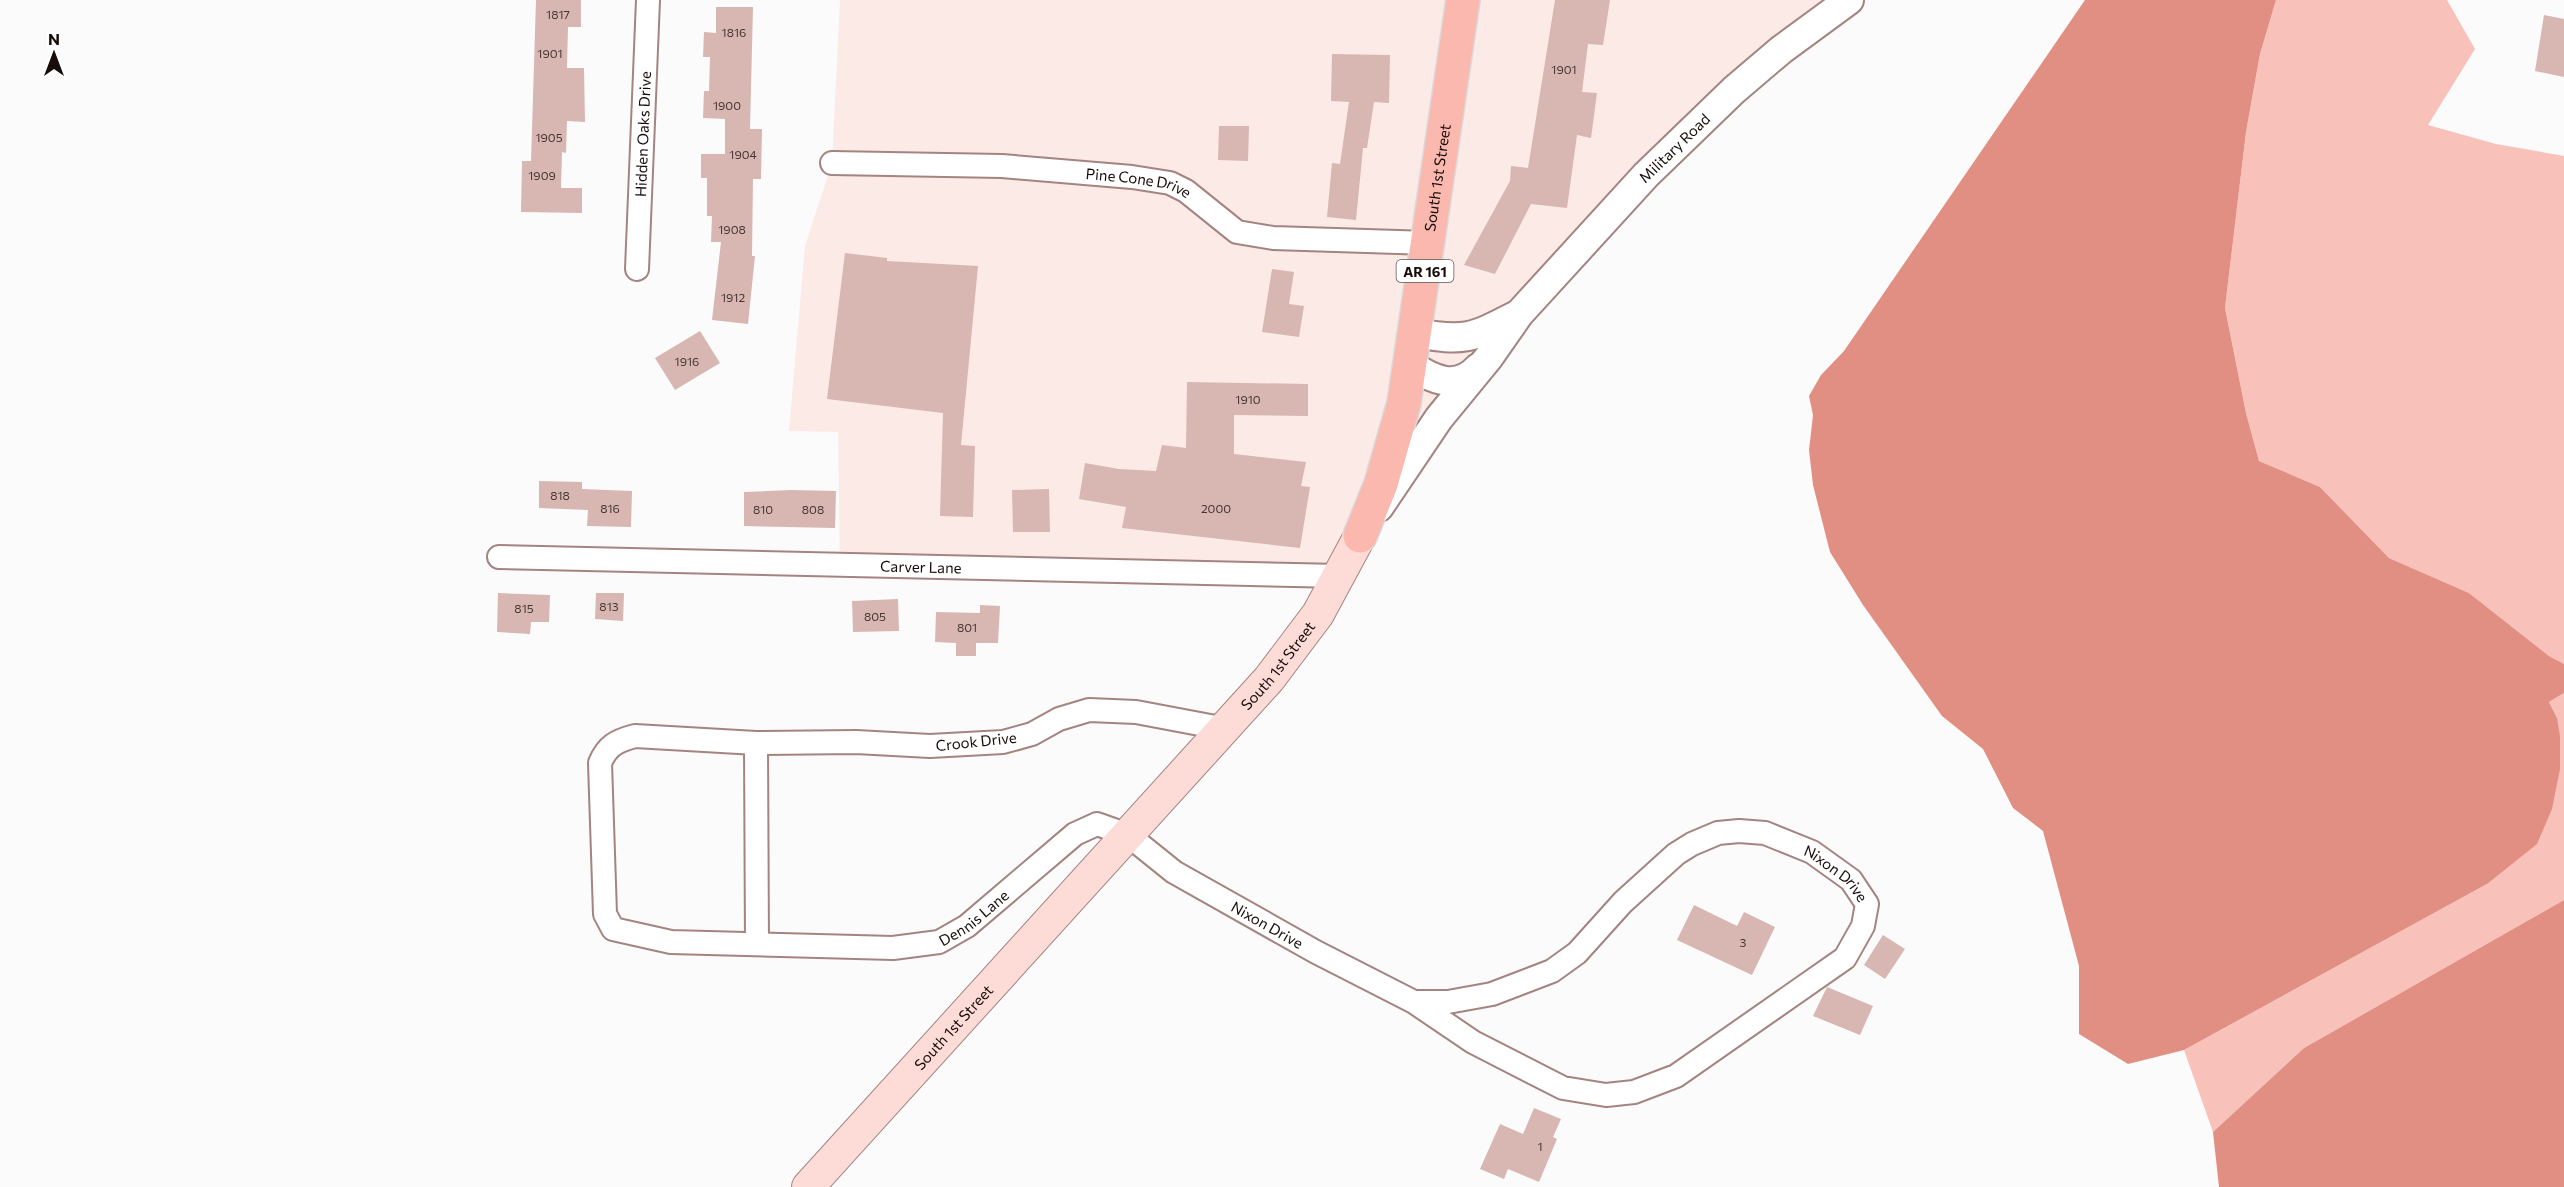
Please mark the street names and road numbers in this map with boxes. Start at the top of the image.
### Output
street label: Hidden Oaks Drive [631,71,654,197]
street label: Military Road [1635,110,1713,186]
street label: South 1st Street [1420,123,1454,233]
street label: Pine Cone Drive [1085,164,1196,201]
road number: AR 161 [1396,260,1454,282]
street label: Carver Lane [880,557,962,576]
street label: South 1st Street [1237,617,1318,713]
street label: Crook Drive [935,728,1017,754]
street label: Nixon Drive [1802,841,1872,905]
street label: Dennis Lane [935,886,1012,949]
street label: Nixon Drive [1228,897,1306,952]
street label: South 1st Street [910,981,996,1073]

